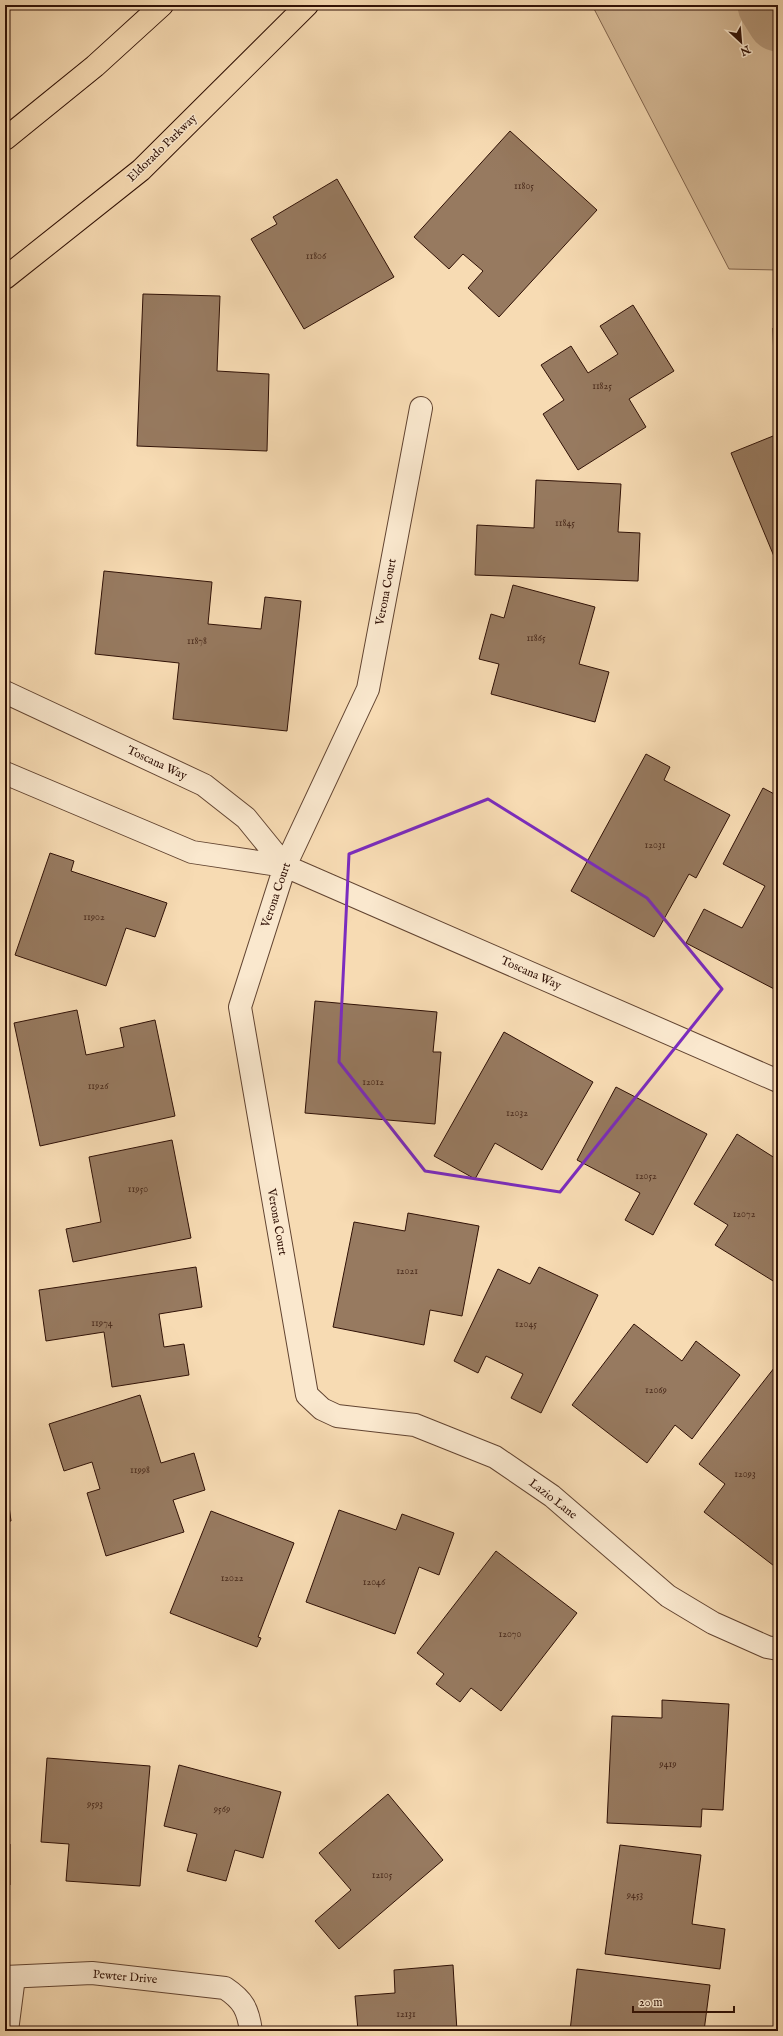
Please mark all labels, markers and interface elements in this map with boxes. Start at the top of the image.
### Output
north arrow [721,22,761,62]
text: N [737,41,753,59]
street label: Eldorado Parkway [124,111,200,185]
house number: 11805 [514,180,534,193]
house number: 11806 [306,250,327,263]
house number: 11825 [592,380,612,393]
house number: 11845 [555,517,575,530]
street label: Verona Court [372,557,400,628]
house number: 11865 [526,632,546,645]
house number: 11878 [187,635,207,648]
street label: Toscana Way [125,743,190,783]
house number: 12031 [645,839,666,852]
street label: Verona Court [258,861,294,930]
house number: 11902 [83,911,105,924]
street label: Toscana Way [498,953,564,993]
house number: 12012 [362,1076,384,1089]
house number: 11926 [88,1080,109,1093]
house number: 12032 [506,1107,528,1120]
house number: 12052 [635,1170,657,1183]
house number: 11950 [128,1183,148,1196]
street label: Verona Court [264,1186,290,1257]
house number: 12072 [733,1208,756,1221]
house number: 12021 [396,1265,418,1278]
house number: 11974 [91,1317,113,1330]
house number: 12045 [515,1318,537,1331]
house number: 12069 [645,1384,667,1397]
house number: 11998 [130,1464,150,1477]
house number: 12093 [734,1468,756,1481]
street label: Lazio Lane [526,1476,581,1523]
house number: 12022 [221,1572,244,1585]
house number: 12046 [363,1576,386,1589]
house number: 12070 [499,1628,522,1641]
house number: 9419 [658,1758,677,1771]
house number: 9593 [86,1798,103,1811]
house number: 9569 [213,1803,230,1816]
house number: 12105 [372,1869,393,1882]
house number: 9453 [626,1889,644,1902]
street label: Pewter Drive [92,1967,158,1987]
scale bar [633,1988,734,2014]
text: 20 m [639,1995,662,2010]
house number: 12131 [396,2008,416,2021]

